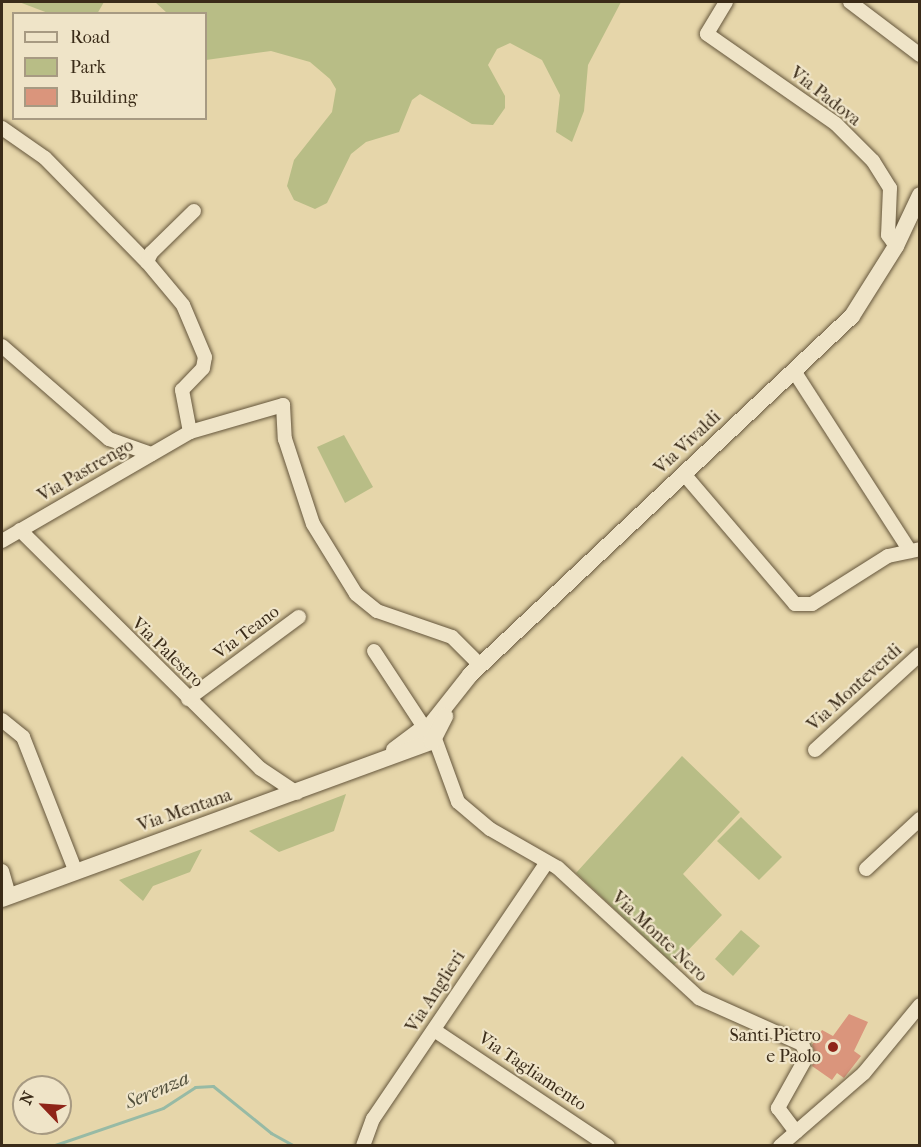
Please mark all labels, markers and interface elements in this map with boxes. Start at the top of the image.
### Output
legend [12,12,207,120]
text: Road [70,27,110,48]
text: Park [70,57,106,78]
street label: Via Padova [785,63,865,131]
text: Building [70,87,137,108]
street label: Via Vivaldi [650,407,726,479]
street label: Via Pastrengo [34,435,138,507]
street label: Via Teano [210,601,284,665]
street label: Via Palestro [127,613,207,693]
street label: Via Monteverdi [803,640,907,736]
street label: Via Mentana [135,785,235,837]
street label: Via Monte Nero [607,887,711,987]
street label: Via Anglieri [402,947,470,1037]
place label: Santi Pietro e Paolo [729,1026,821,1068]
street label: Via Tagliamento [474,1028,590,1116]
marker: Santi Pietro e Paolo [826,1040,840,1054]
water label: Serenza [121,1066,193,1114]
north arrow [12,1075,72,1135]
text: N [16,1089,38,1108]

